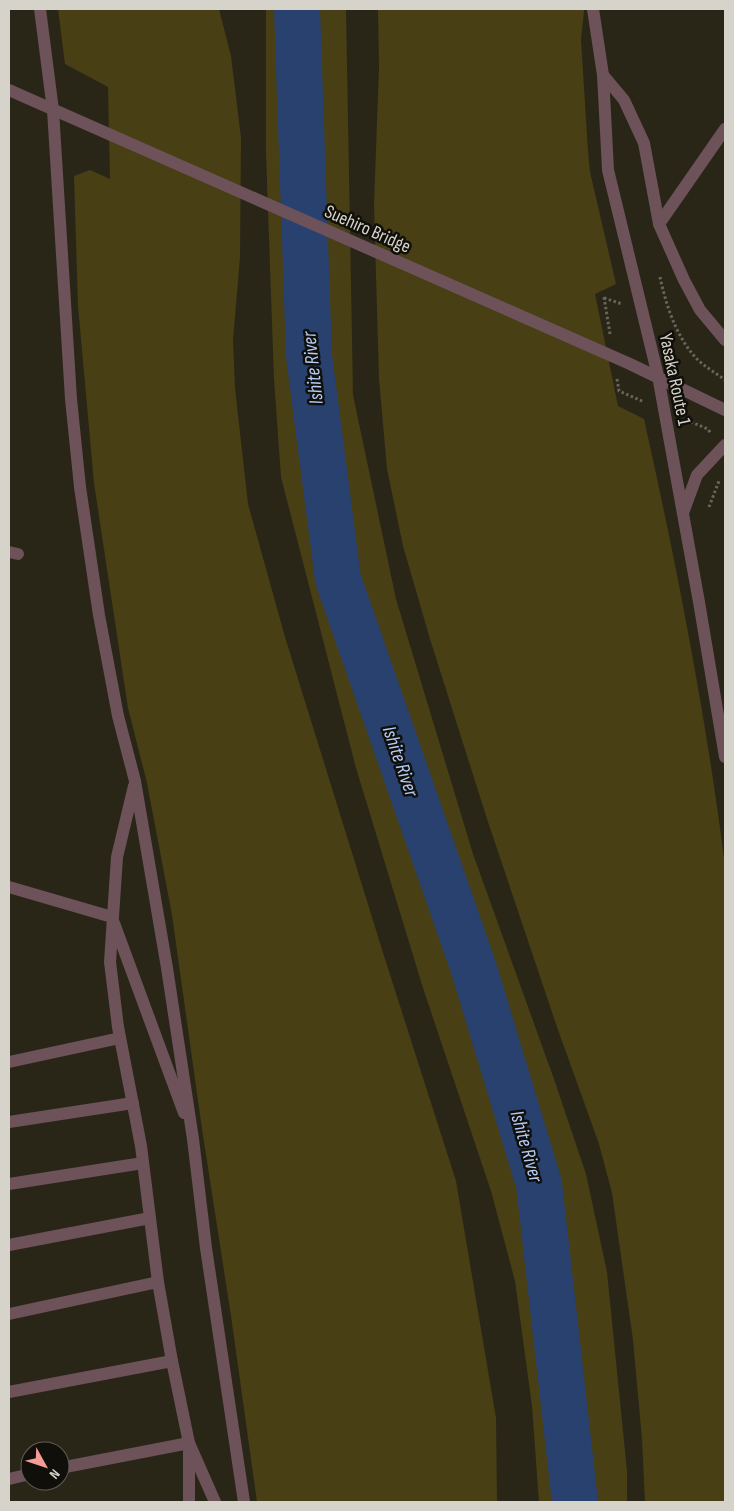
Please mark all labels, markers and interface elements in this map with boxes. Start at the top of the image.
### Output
street label: Suehiro Bridge [321,200,414,259]
water label: Ishite River [297,329,329,406]
street label: Yasaka Route 1 [654,331,696,428]
water label: Ishite River [377,723,424,801]
water label: Ishite River [504,1108,548,1186]
north arrow [20,1441,70,1491]
text: N [46,1466,63,1482]

